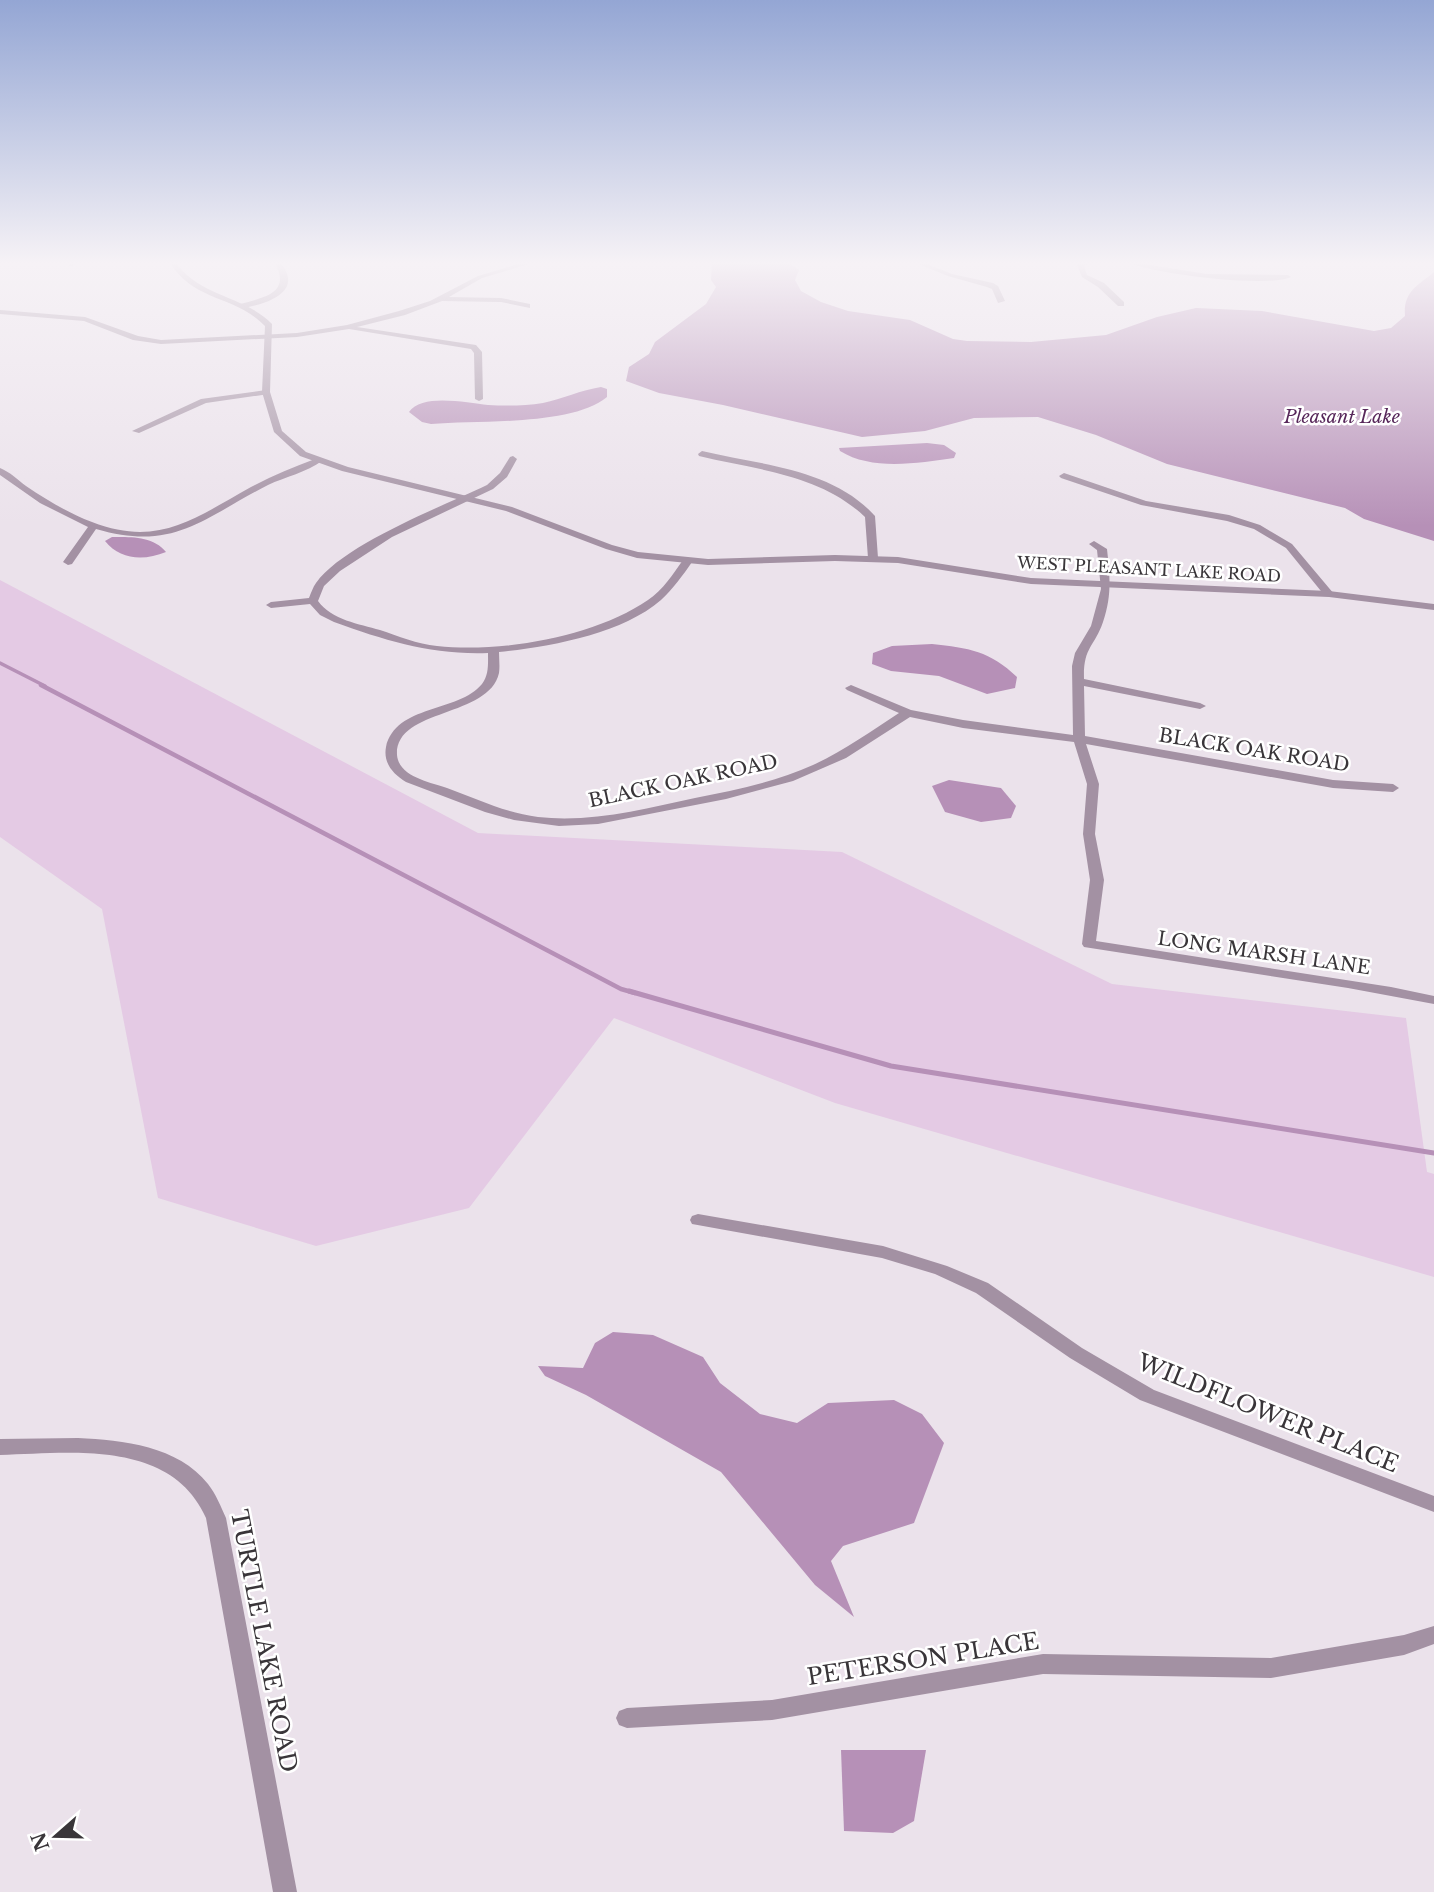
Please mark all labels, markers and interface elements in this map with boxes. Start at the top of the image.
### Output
water label: Pleasant Lake [1283,406,1400,428]
street label: WEST PLEASANT LAKE ROAD [1016,552,1281,586]
street label: BLACK OAK ROAD [1157,724,1351,776]
street label: BLACK OAK ROAD [586,750,780,812]
street label: LONG MARSH LANE [1156,927,1372,979]
street label: WILDFLOWER PLACE [1132,1347,1403,1478]
street label: TURTLE LAKE ROAD [225,1507,303,1775]
street label: PETERSON PLACE [805,1627,1041,1691]
north arrow [21,1801,91,1871]
text: N [27,1829,54,1854]

